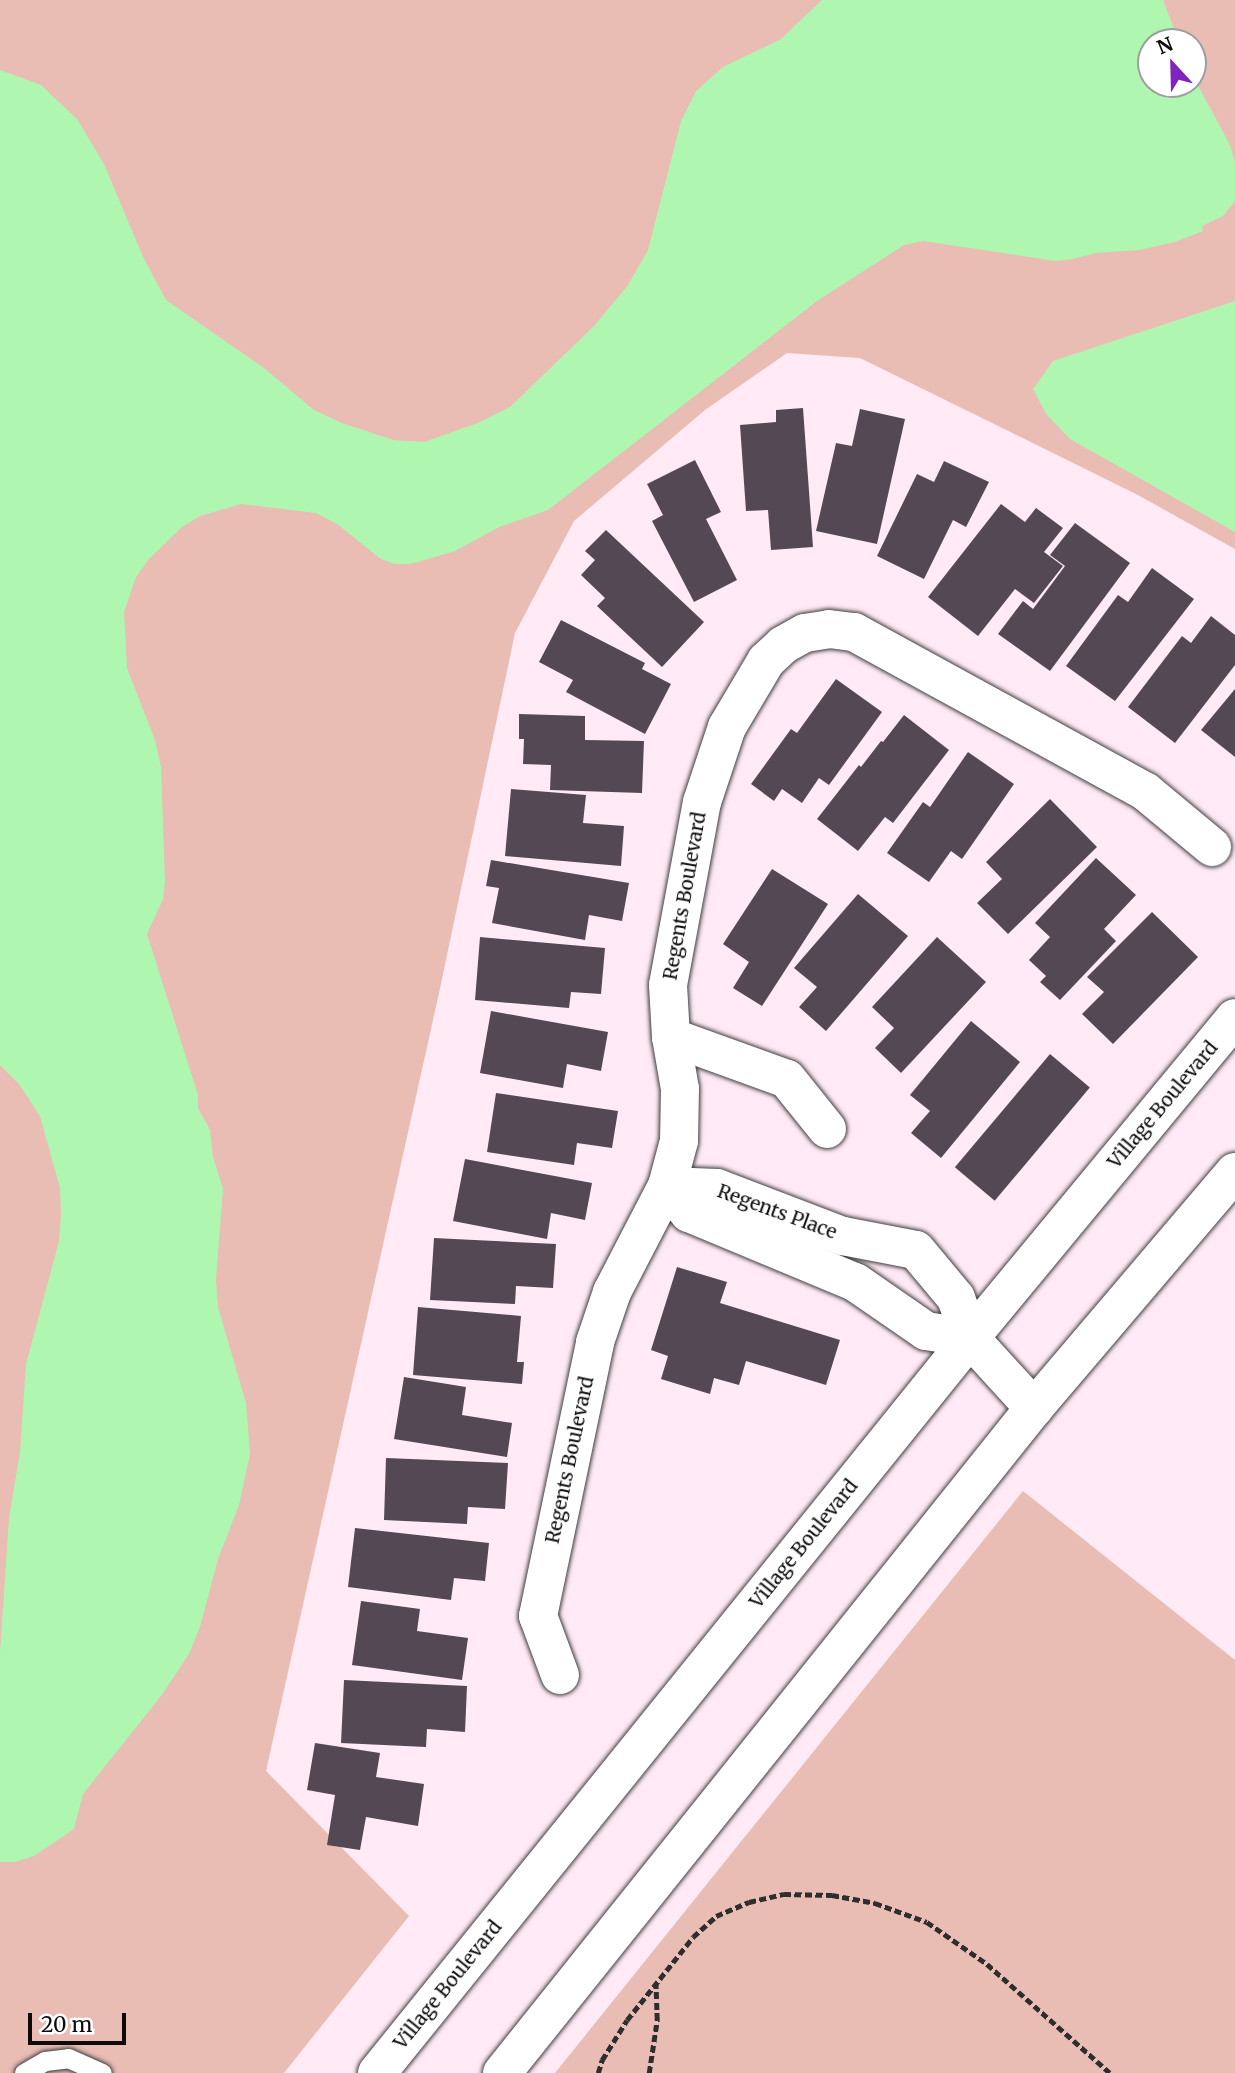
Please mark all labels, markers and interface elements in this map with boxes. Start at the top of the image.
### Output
north arrow [1137,28,1207,98]
text: N [1153,31,1176,59]
street label: Regents Boulevard [659,810,711,982]
street label: Village Boulevard [1103,1037,1223,1173]
street label: Regents Place [714,1180,840,1244]
street label: Regents Boulevard [541,1374,599,1546]
street label: Village Boulevard [745,1475,863,1613]
street label: Village Boulevard [389,1916,507,2054]
scale bar [32,2000,130,2044]
text: 20 m [41,2011,92,2038]

